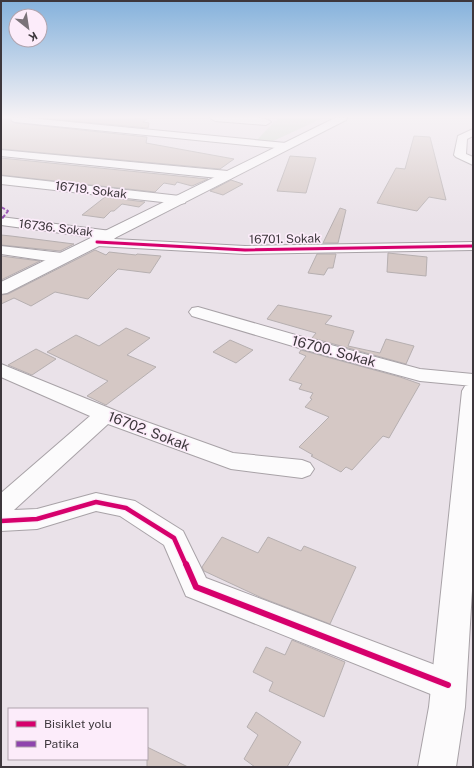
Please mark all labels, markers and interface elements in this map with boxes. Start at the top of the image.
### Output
north arrow [8,8,48,48]
text: K [26,29,39,44]
street label: 16719. Sokak [54,179,128,201]
street label: 16736. Sokak [18,217,94,240]
street label: 16701. Sokak [249,231,321,247]
street label: 16700. Sokak [290,332,378,370]
street label: 16702. Sokak [106,408,192,454]
legend [8,708,148,760]
text: Bisiklet yolu [44,717,112,731]
text: Patika [44,737,79,751]

